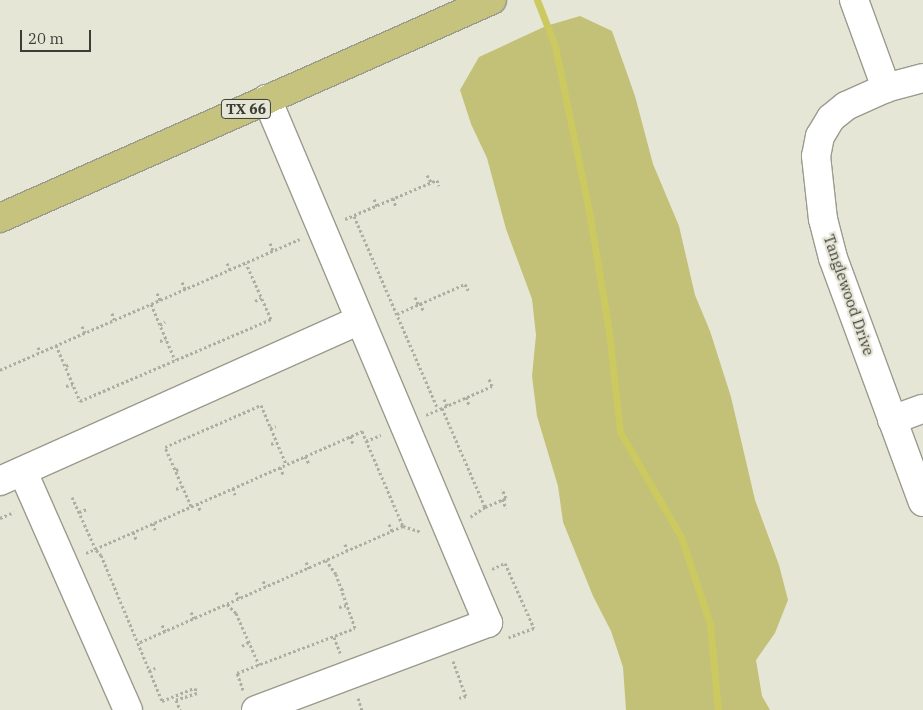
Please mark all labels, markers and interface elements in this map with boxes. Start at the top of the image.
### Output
scale bar [22,20,94,52]
text: 20 m [28,29,64,48]
road number: TX 66 [220,98,272,120]
street label: Tanglewood Drive [820,232,878,358]

